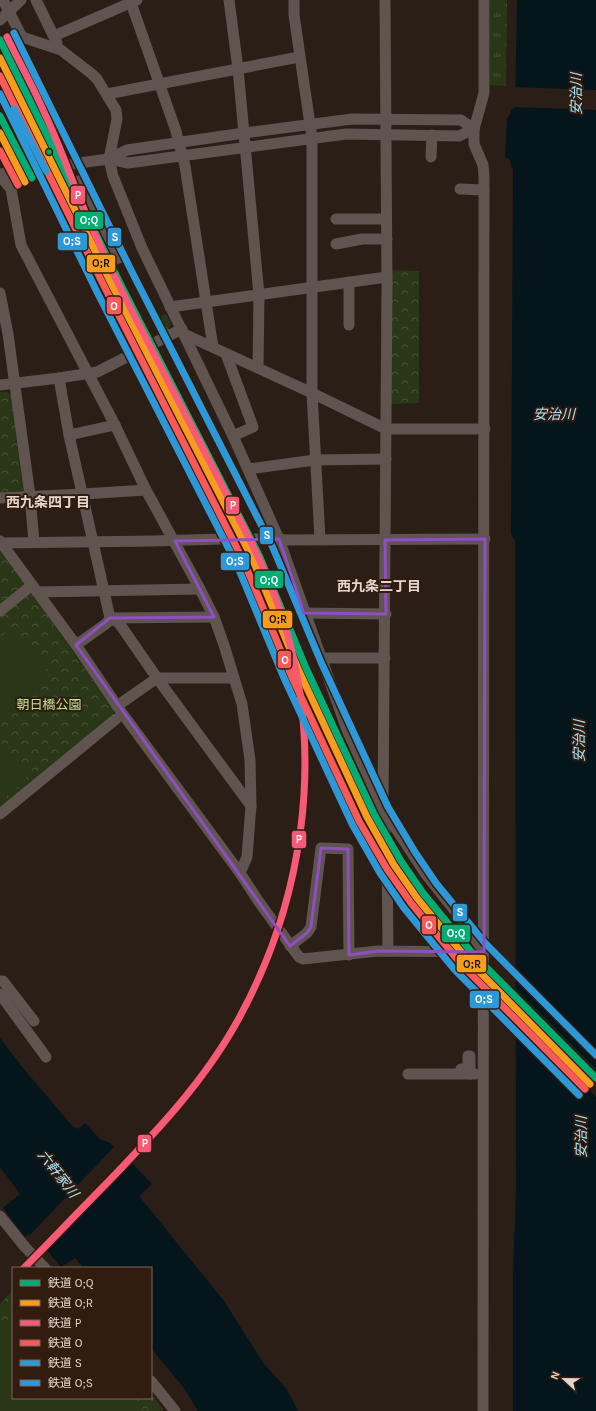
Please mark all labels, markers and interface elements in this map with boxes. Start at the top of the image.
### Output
water label: 安治川 [568,71,585,115]
unlabelled marker [44,147,54,157]
line badge: P [70,185,86,205]
text: P [75,189,82,202]
line badge: O;Q [74,211,104,230]
text: O;Q [80,214,98,227]
line badge: S [107,227,122,247]
text: S [111,231,119,244]
line badge: O;S [57,232,88,251]
text: O;S [63,235,81,248]
line badge: O;R [86,254,116,273]
text: O;R [92,257,110,270]
line badge: O [106,296,122,315]
text: O [110,300,118,313]
water label: 安治川 [533,406,577,423]
district label: 西九条四丁目 [6,494,90,511]
line badge: P [225,496,240,515]
text: P [230,499,237,512]
line badge: S [259,526,274,545]
text: S [263,529,271,542]
line badge: O;S [220,552,250,571]
text: O;S [226,555,244,568]
line badge: O;Q [254,570,284,589]
text: O;Q [260,574,278,587]
district label: 西九条二丁目 [337,578,421,595]
line badge: O;R [262,610,293,629]
text: O;R [269,613,287,626]
line badge: O [277,650,292,669]
text: O [281,654,289,667]
park label: 朝日橋公園 [16,697,82,712]
water label: 安治川 [571,718,588,762]
line badge: P [291,830,307,849]
text: P [296,833,303,846]
line badge: S [452,903,468,922]
text: S [456,906,464,919]
line badge: O [421,915,437,935]
text: O [425,919,433,932]
line badge: O;Q [441,924,471,943]
text: O;Q [447,927,465,940]
line badge: O;R [456,954,487,973]
text: O;R [463,958,481,971]
line badge: O;S [469,990,500,1009]
text: O;S [475,993,493,1006]
water label: 安治川 [573,1114,590,1158]
line badge: P [137,1134,152,1153]
text: P [142,1137,149,1150]
water label: 六軒家川 [34,1147,83,1203]
legend [12,1267,152,1399]
text: 鉄道 O;Q [48,1276,94,1290]
text: 鉄道 O;R [48,1296,93,1310]
text: 鉄道 P [48,1316,82,1330]
text: 鉄道 O [48,1336,83,1350]
text: 鉄道 S [48,1356,82,1370]
north arrow [544,1359,584,1399]
text: N [548,1369,563,1382]
text: 鉄道 O;S [48,1376,93,1390]

